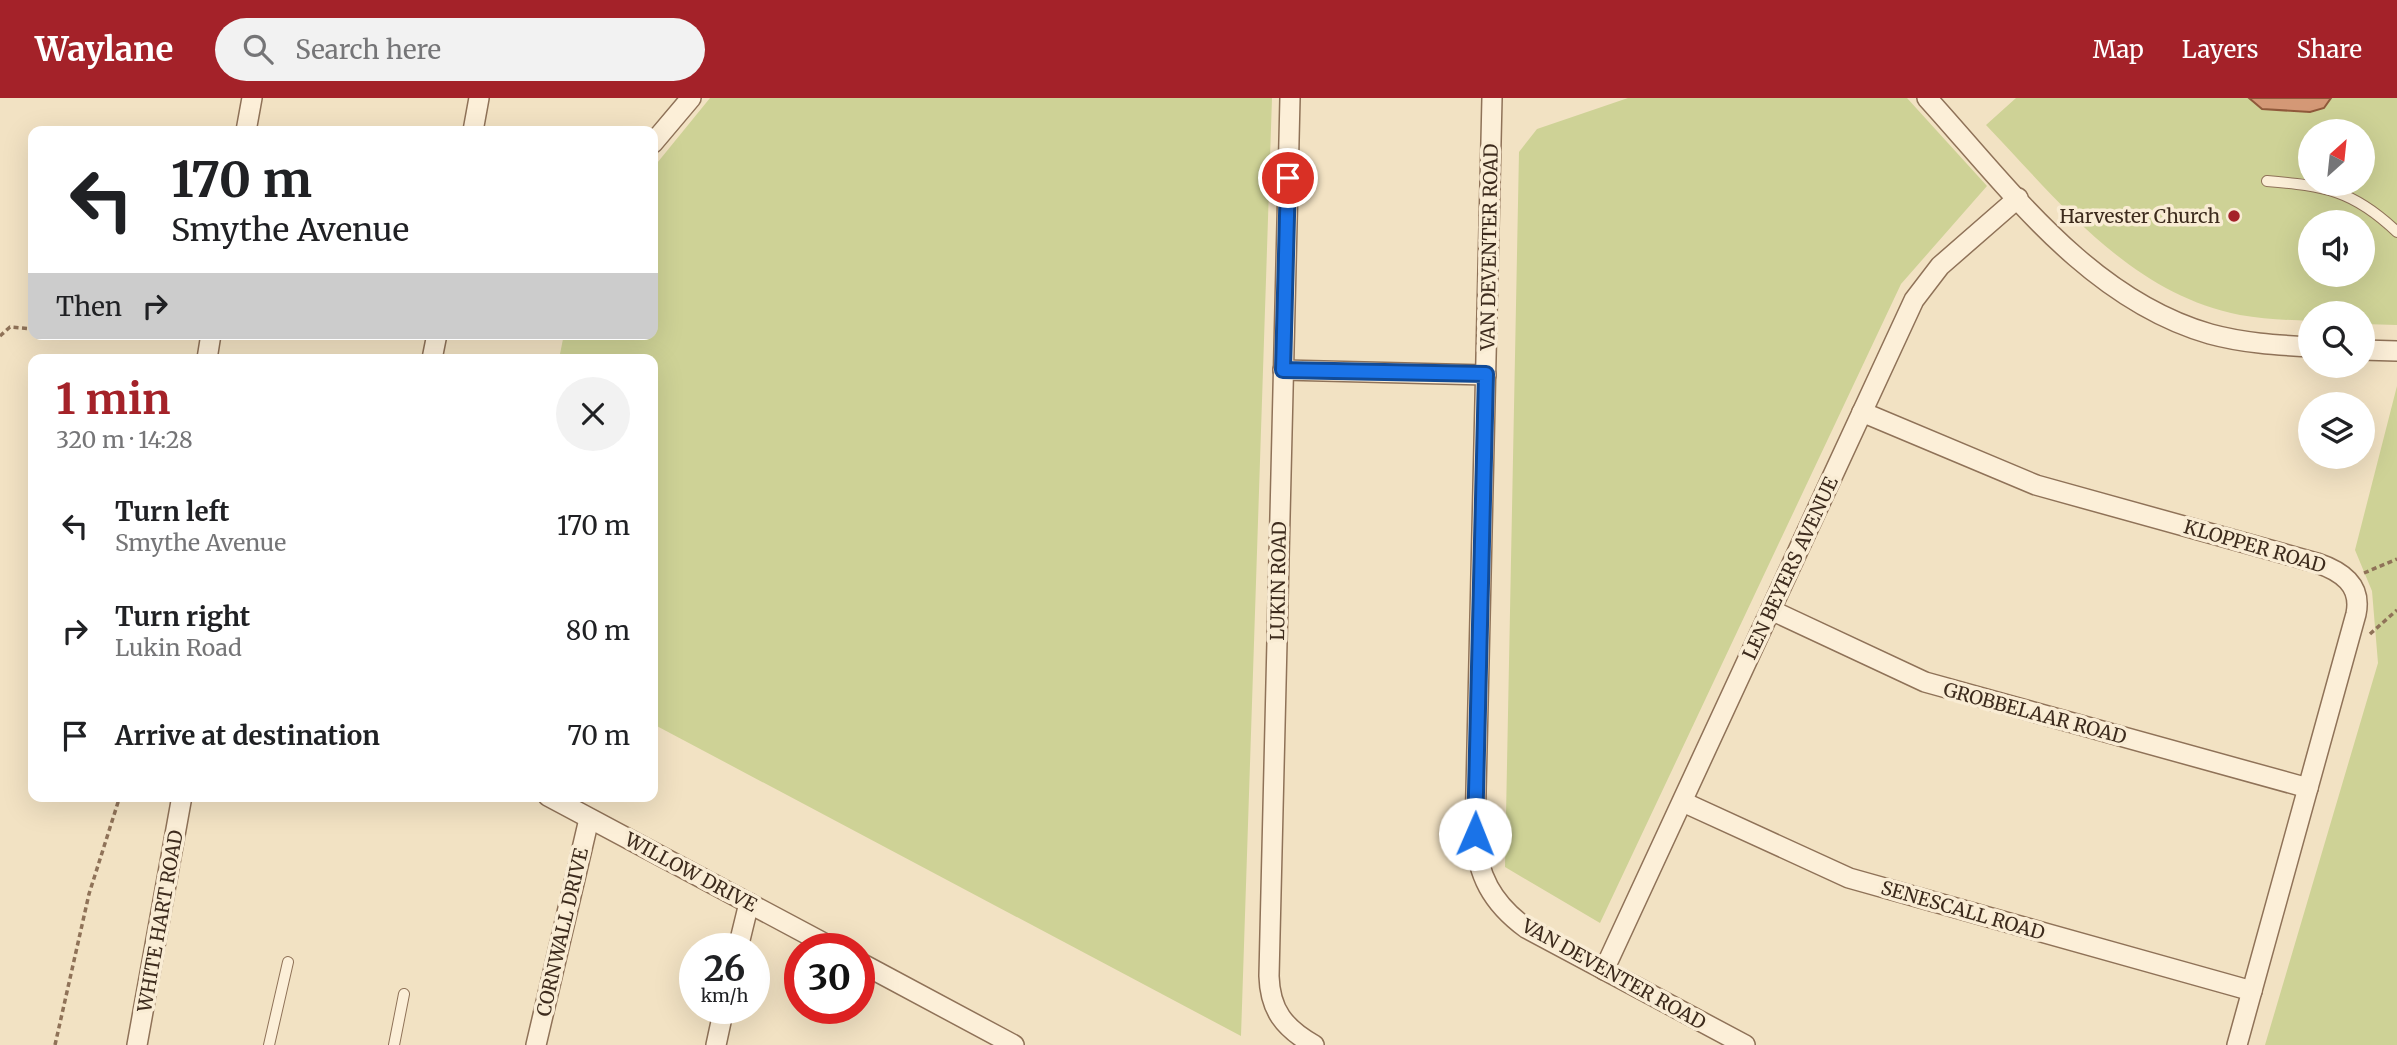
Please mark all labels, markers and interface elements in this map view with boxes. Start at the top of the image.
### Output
search box [215,18,705,81]
text: Waylane [35,29,173,70]
icon: search [239,30,277,68]
text: Search here [295,33,441,66]
text: Map [2093,34,2144,65]
text: Layers [2182,34,2258,65]
text: Share [2296,34,2362,65]
north arrow [2298,119,2375,196]
map controls [2298,119,2375,469]
street label: VAN DEVENTER ROAD [1475,143,1503,352]
pin [1258,148,1318,208]
text: 170 m [171,149,312,210]
icon: left [56,154,147,245]
icon: arrive [1269,159,1307,197]
place label: Harvester Church [2060,204,2220,228]
marker: Harvester Church [2226,208,2242,224]
text: Smythe Avenue [171,210,409,250]
button: sound [2298,210,2375,287]
icon: right [136,287,174,325]
text: Then [56,290,122,323]
button: search [2298,301,2375,378]
text: 1 min [56,373,170,425]
button: close [556,377,630,451]
button: layers [2298,392,2375,469]
text: 320 m · 14:28 [56,425,193,454]
street label: LEN BEYERS AVENUE [1737,473,1843,663]
text: Turn left [115,495,229,528]
icon: left [56,507,94,545]
text: 170 m [557,509,630,542]
street label: KLOPPER ROAD [2181,514,2329,578]
street label: LUKIN ROAD [1265,521,1291,641]
text: Smythe Avenue [115,528,286,557]
text: Turn right [115,600,250,633]
icon: right [56,612,94,650]
text: 80 m [566,614,630,647]
text: Lukin Road [115,633,242,662]
street label: GROBBELAAR ROAD [1941,677,2129,749]
icon: arrive [56,717,94,755]
text: Arrive at destination [115,719,380,752]
text: 70 m [567,719,630,752]
position arrow [1438,797,1512,871]
street label: WILLOW DRIVE [620,827,761,917]
street label: WHITE HART ROAD [132,828,188,1015]
street label: CORNWALL DRIVE [531,845,593,1019]
street label: SENESCALL ROAD [1878,875,2048,945]
street label: VAN DEVENTER ROAD [1517,913,1710,1035]
speed limit sign: 30 [784,933,875,1024]
text: 26 [704,947,745,991]
text: km/h [701,984,748,1007]

